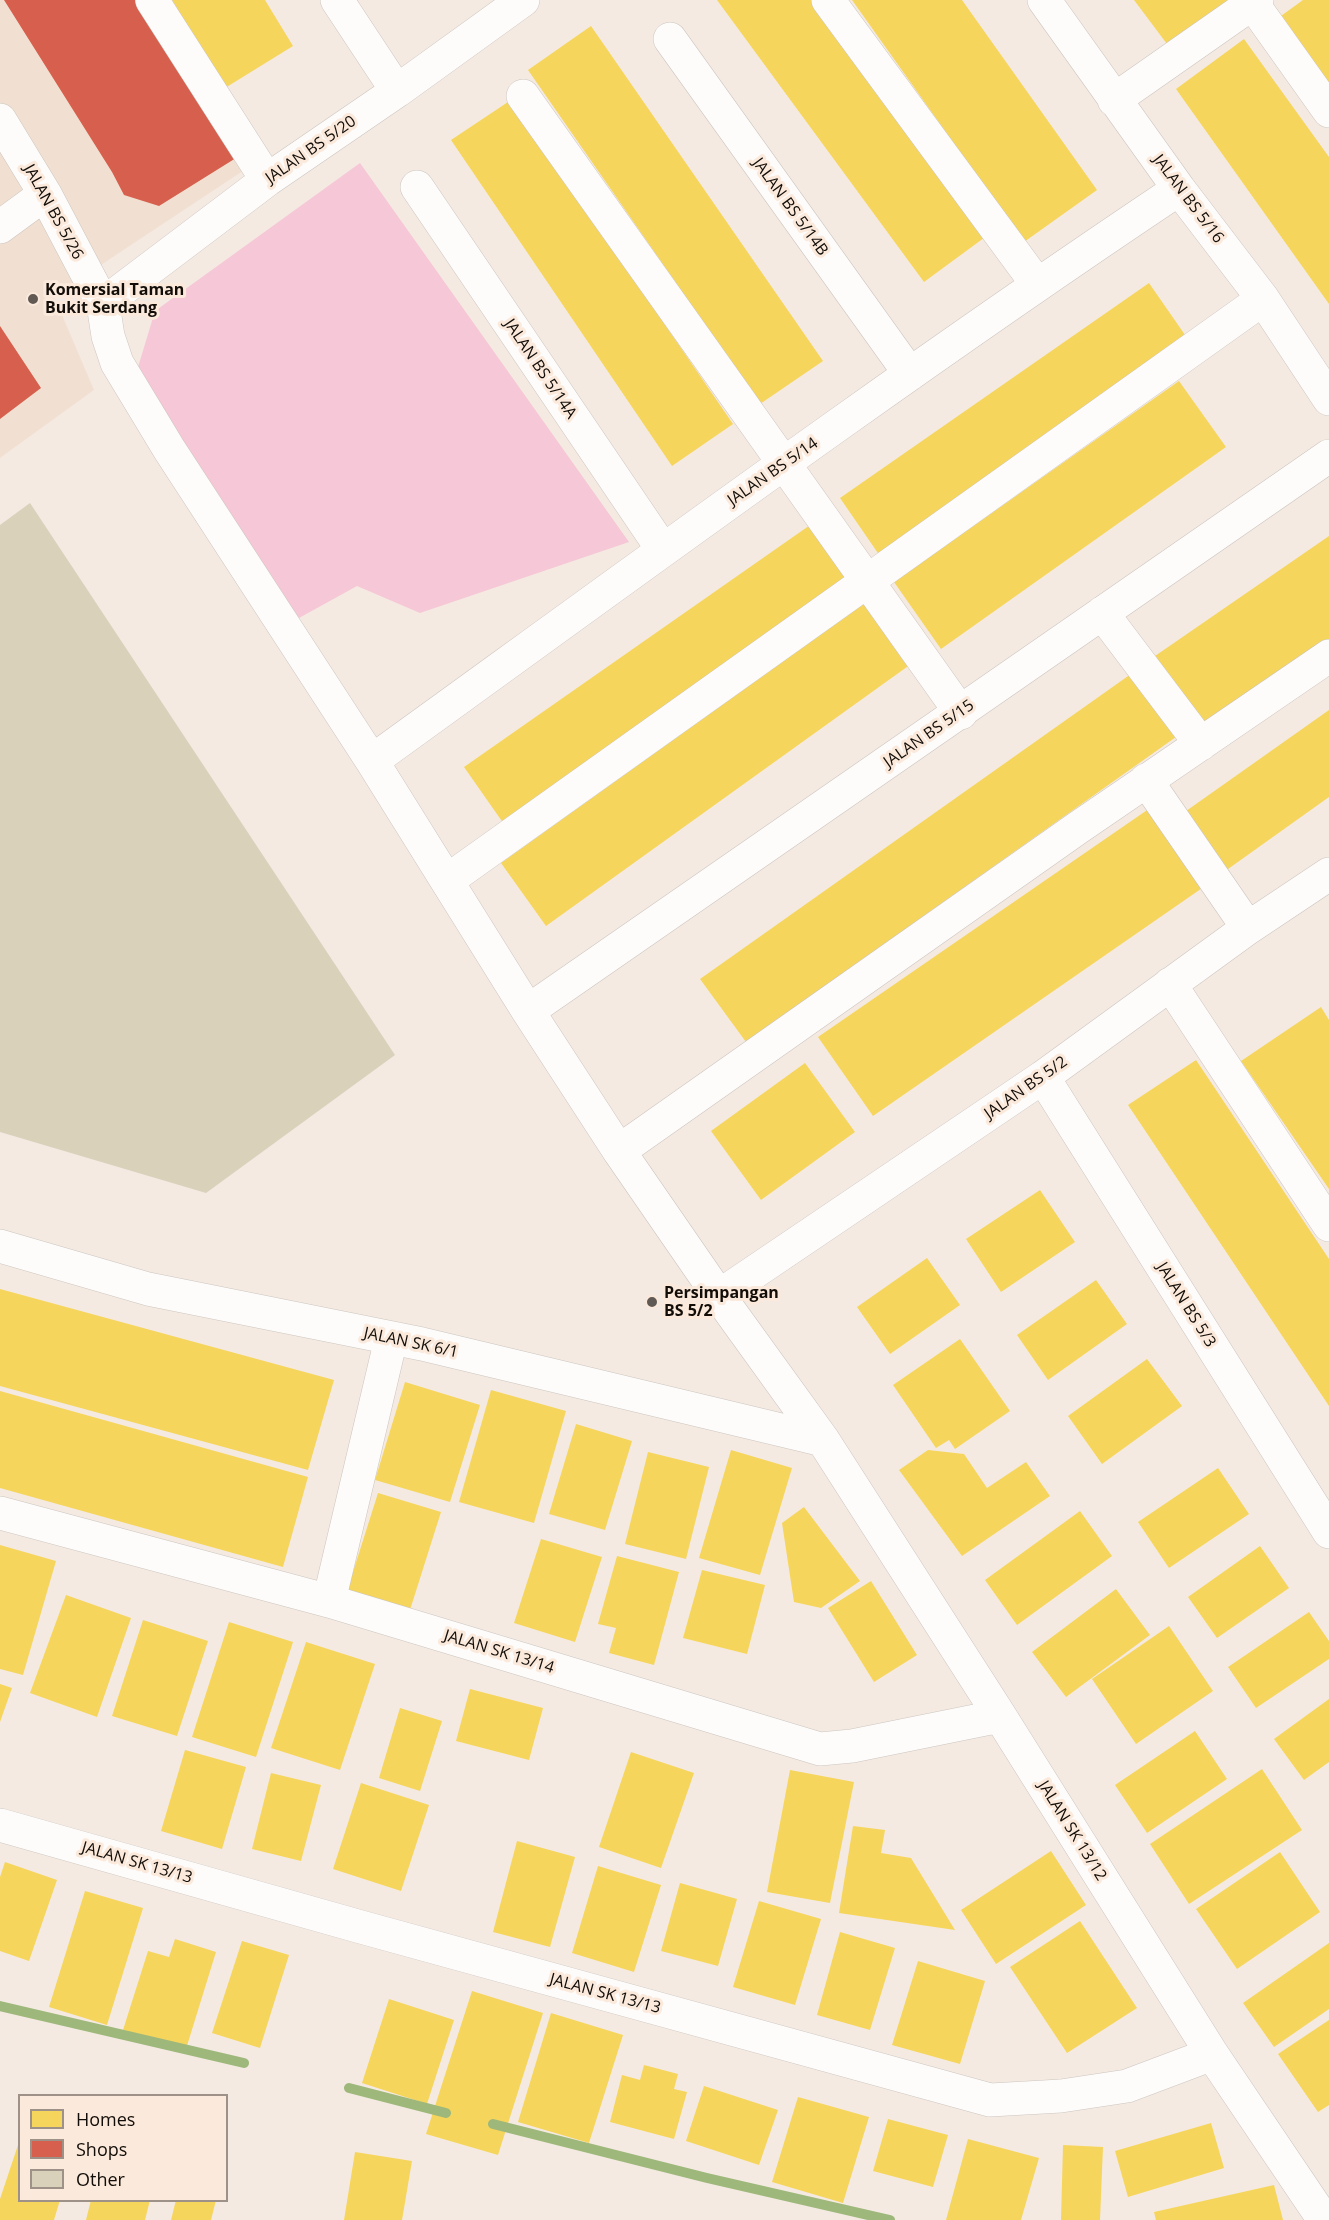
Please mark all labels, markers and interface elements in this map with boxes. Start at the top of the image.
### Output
street label: JALAN BS 5/20 [262,112,360,188]
street label: JALAN BS 5/16 [1149,151,1227,247]
street label: JALAN BS 5/14B [748,154,832,260]
street label: JALAN BS 5/26 [19,161,87,263]
place label: Komersial Taman Bukit Serdang [45,280,184,318]
marker: Komersial Taman Bukit Serdang [26,292,40,306]
street label: JALAN BS 5/14A [500,316,580,422]
street label: JALAN BS 5/14 [724,434,822,510]
street label: JALAN BS 5/15 [880,696,978,772]
street label: JALAN BS 5/2 [981,1052,1071,1124]
street label: JALAN BS 5/3 [1152,1259,1220,1351]
place label: Persimpangan BS 5/2 [664,1283,779,1321]
marker: Persimpangan BS 5/2 [645,1295,659,1309]
street label: JALAN SK 6/1 [362,1324,460,1362]
street label: JALAN SK 13/14 [442,1626,556,1678]
street label: JALAN SK 13/12 [1034,1777,1110,1885]
street label: JALAN SK 13/13 [79,1838,195,1888]
street label: JALAN SK 13/13 [547,1970,663,2018]
legend [18,2094,228,2202]
text: Homes [76,2107,135,2131]
text: Shops [76,2137,127,2161]
text: Other [76,2167,125,2191]

